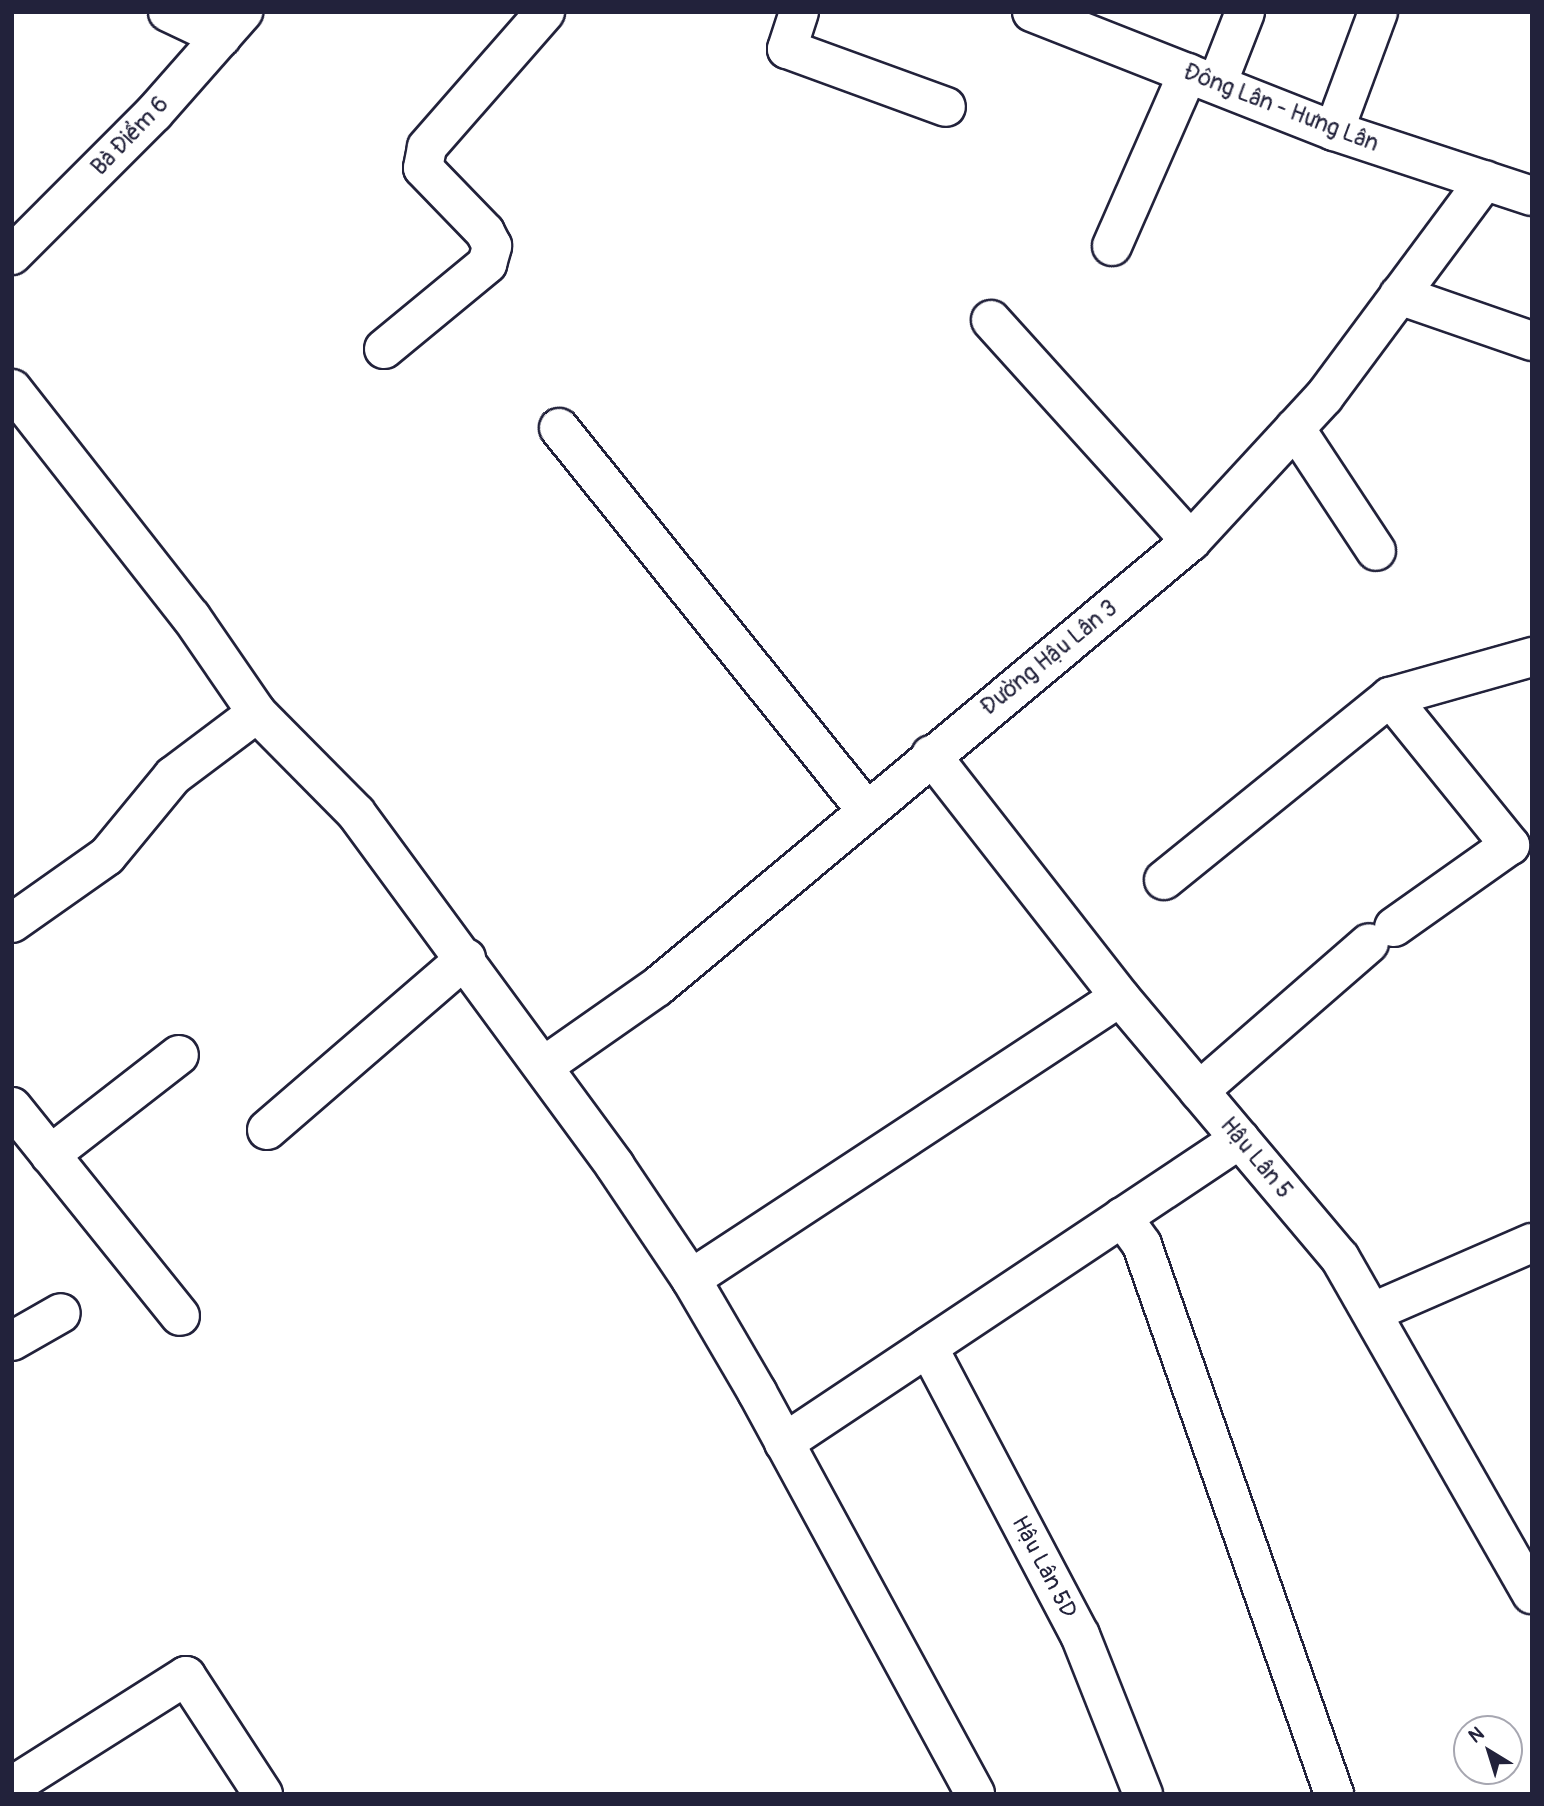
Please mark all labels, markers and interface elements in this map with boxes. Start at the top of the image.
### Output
street label: Đông Lân - Hưng Lân [1180,58,1382,158]
street label: Bà Điểm 6 [86,91,174,181]
street label: Đường Hậu Lân 3 [975,595,1123,721]
street label: Hậu Lân 5 [1214,1112,1298,1204]
street label: Hậu Lân 5D [1006,1511,1082,1623]
north arrow [1453,1715,1523,1785]
text: N [1464,1722,1489,1748]

